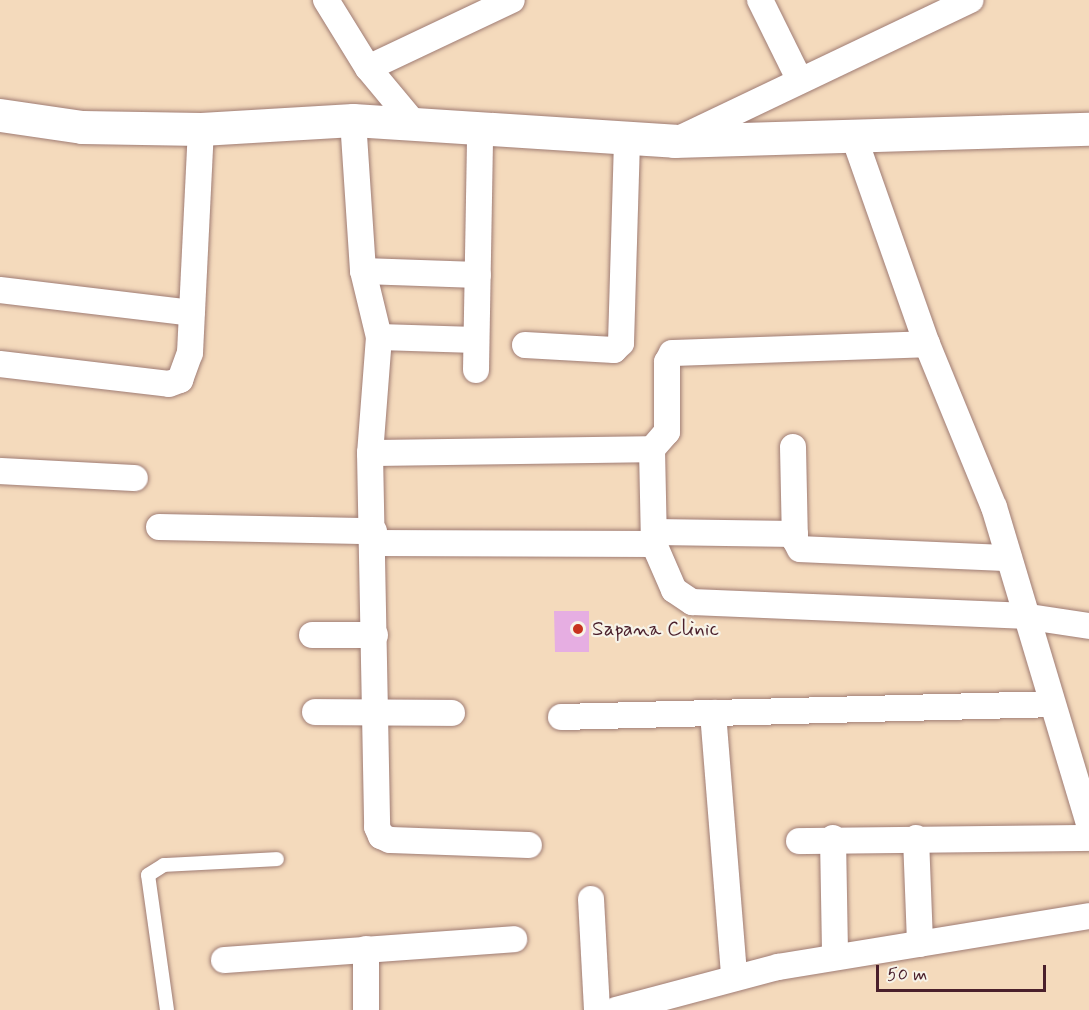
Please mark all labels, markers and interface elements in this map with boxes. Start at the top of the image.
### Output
place label: Sapana Clinic [592,616,719,642]
marker: Sapana Clinic [569,620,587,638]
scale bar [879,953,1048,991]
text: 50 m [887,963,927,987]

